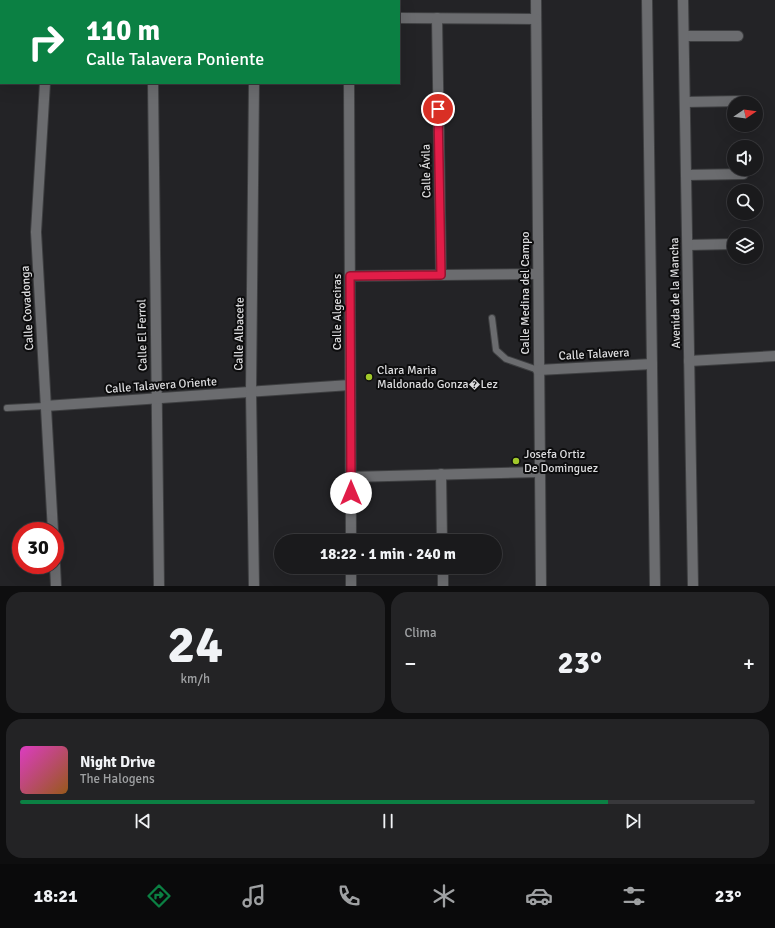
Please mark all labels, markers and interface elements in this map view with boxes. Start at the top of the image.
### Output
text: 110 m [86,14,160,48]
icon: right [20,16,72,68]
text: Calle Talavera Poniente [86,48,264,70]
pin [421,92,455,126]
north arrow [727,96,763,132]
map controls [727,96,763,264]
icon: arrive [427,98,449,120]
button: sound [727,140,763,176]
street label: Calle Ávila [419,144,434,198]
button: search [727,184,763,220]
button: layers [727,228,763,264]
street label: Calle Medina del Campo [518,231,533,355]
street label: Avenida de la Mancha [667,237,684,349]
street label: Calle Covadonga [18,265,37,351]
street label: Calle Algeciras [330,274,345,350]
street label: Calle Albacete [231,297,248,371]
street label: Calle El Ferrol [134,298,151,371]
street label: Calle Talavera [558,345,630,364]
place label: Clara Maria Maldonado Gonza�Lez [377,363,498,392]
marker: Clara Maria Maldonado Gonza�Lez [364,372,374,382]
street label: Calle Talavera Oriente [105,374,217,397]
place label: Josefa Ortiz De Dominguez [524,447,598,476]
marker: Josefa Ortiz De Dominguez [511,456,521,466]
position arrow [330,472,372,514]
speed limit sign: 30 [12,522,64,574]
text: 18:22 · 1 min · 240 m [320,545,456,563]
text: 24 [167,613,223,677]
text: Clima [405,625,437,641]
text: 23° [558,645,602,682]
text: − [405,650,416,677]
text: + [743,650,755,677]
text: km/h [181,671,210,687]
text: Night Drive [80,753,155,771]
text: The Halogens [80,771,155,787]
icon: previous [132,810,154,832]
icon: pause [377,810,399,832]
icon: next [622,810,644,832]
icon: directions [145,882,173,910]
icon: music [240,882,268,910]
icon: phone [335,882,363,910]
icon: climate [430,882,458,910]
icon: car [525,882,553,910]
icon: filters [620,882,648,910]
text: 18:21 [34,885,78,907]
text: 23° [715,885,741,907]

